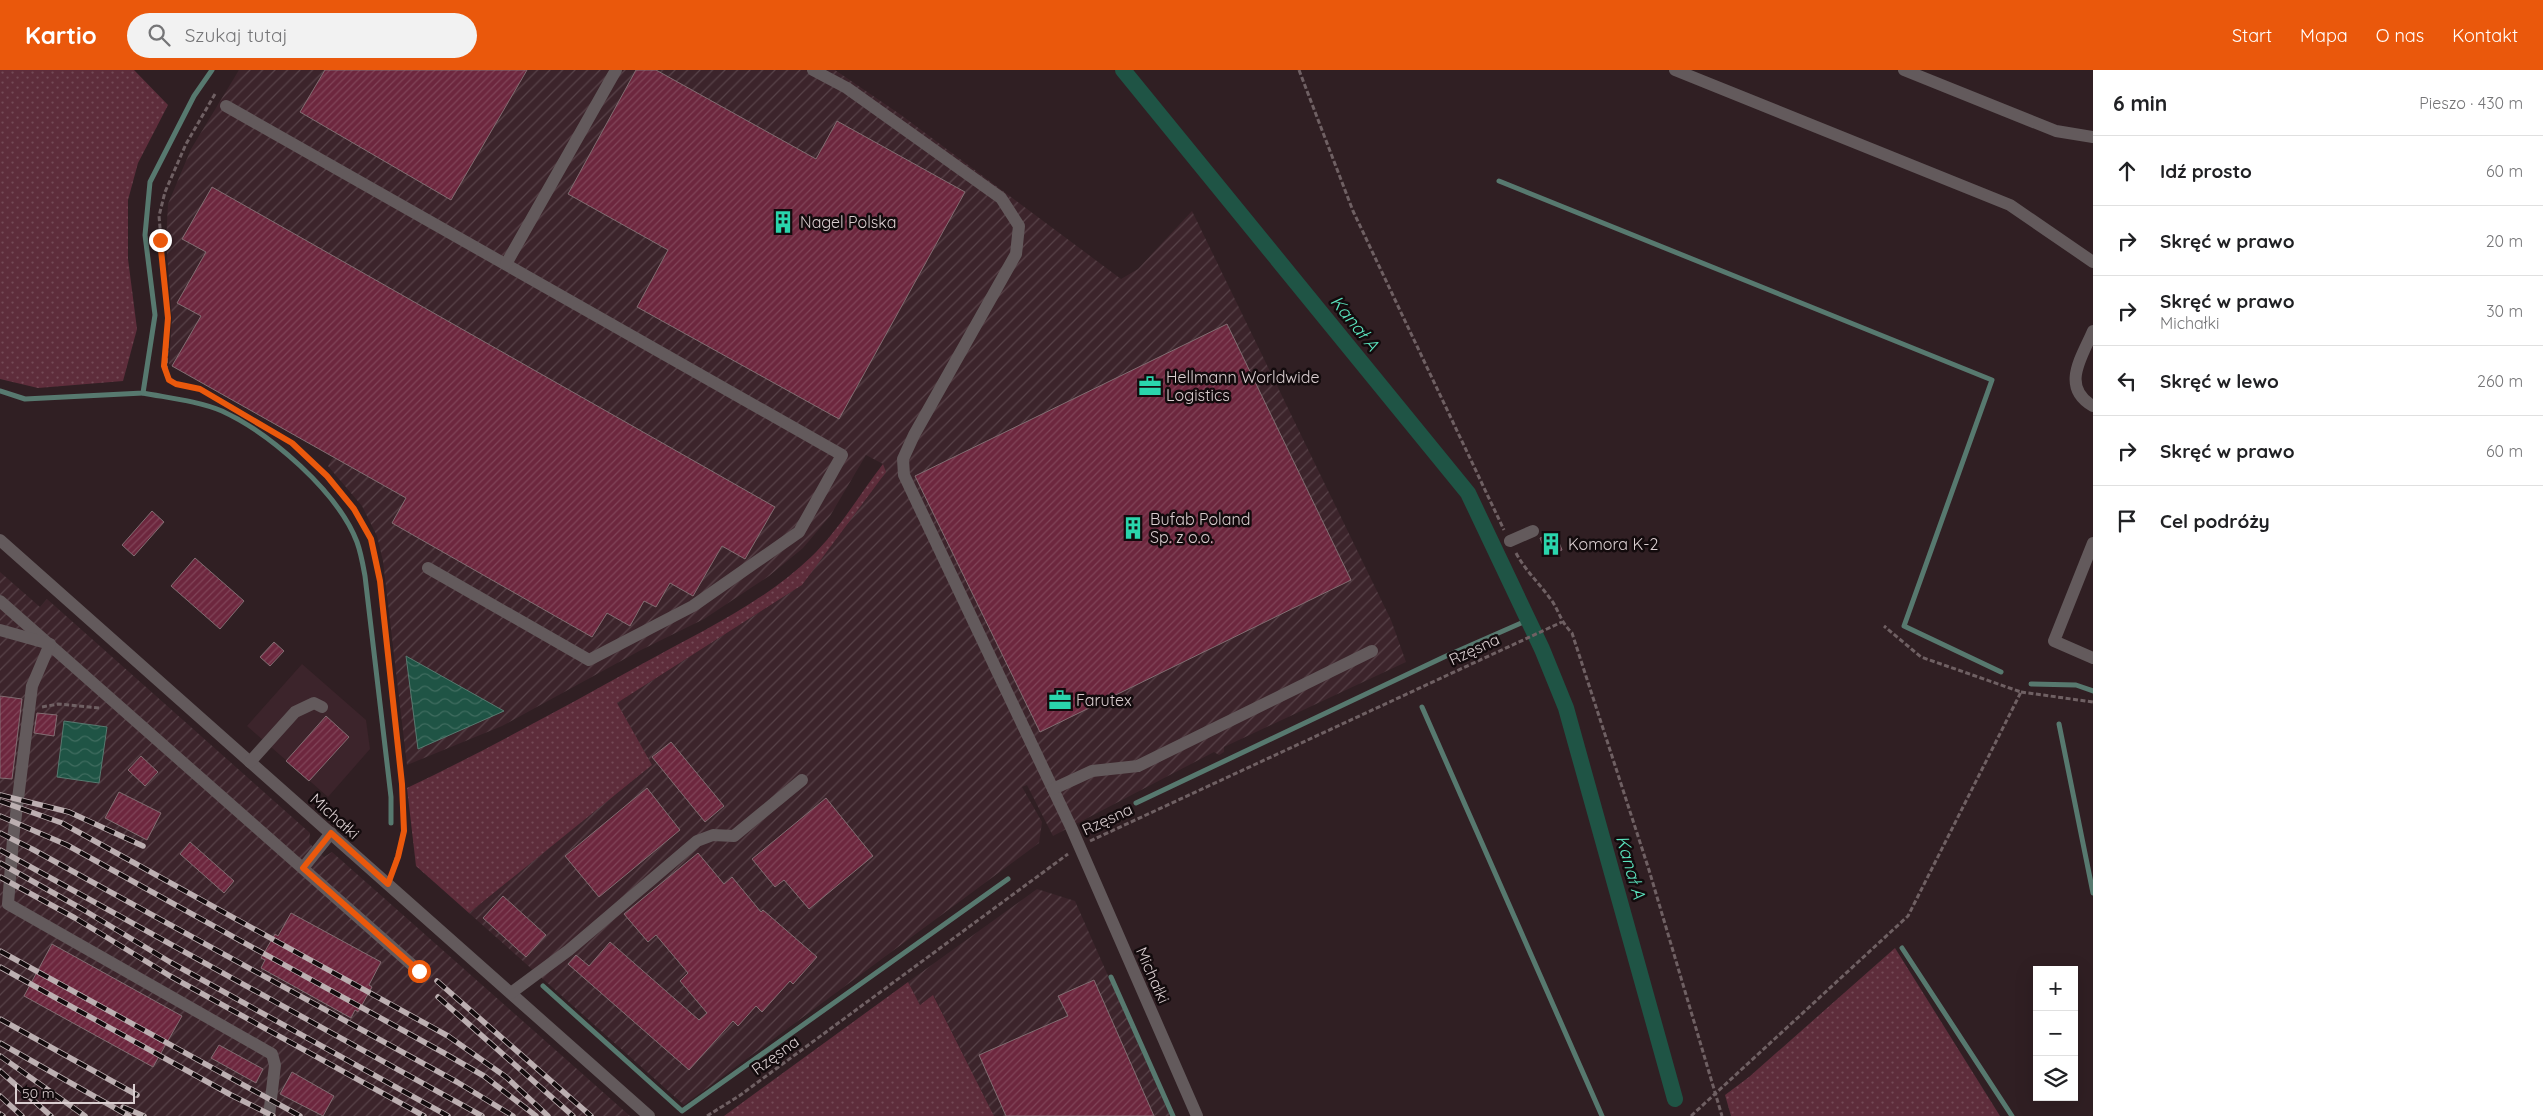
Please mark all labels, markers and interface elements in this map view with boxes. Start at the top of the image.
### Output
search box [127,13,477,58]
text: Kartio [25,20,97,50]
icon: search [145,21,173,49]
text: Szukaj tutaj [185,23,288,47]
text: Start [2232,24,2272,47]
text: Mapa [2300,24,2348,47]
text: O nas [2376,24,2424,47]
text: Kontakt [2452,24,2518,47]
text: 6 min [2113,90,2167,116]
text: Pieszo · 430 m [2419,93,2523,113]
icon: ahead [2113,157,2141,185]
text: Idź prosto [2160,159,2252,183]
text: 60 m [2486,161,2523,181]
building icon: Nagel Polska [770,209,796,235]
place label: Nagel Polska [800,212,897,232]
icon: right [2113,227,2141,255]
route end [149,229,172,252]
text: Skręć w prawo [2160,229,2295,253]
text: 20 m [2486,231,2523,251]
text: Skręć w prawo [2160,289,2295,313]
water label: Kanał A [1326,290,1385,356]
icon: right [2113,297,2141,325]
text: 30 m [2486,301,2523,321]
text: Michałki [2160,313,2219,333]
place label: Hellmann Worldwide Logistics [1166,367,1320,405]
icon: left [2113,367,2141,395]
text: Skręć w lewo [2160,369,2279,393]
text: 260 m [2477,371,2523,391]
office icon: Hellmann Worldwide Logistics [1137,373,1163,399]
icon: right [2113,437,2141,465]
text: Skręć w prawo [2160,439,2295,463]
text: 60 m [2486,441,2523,461]
icon: arrive [2113,507,2141,535]
place label: Bufab Poland Sp. z o.o. [1150,509,1250,547]
text: Cel podróży [2160,509,2270,533]
building icon: Bufab Poland Sp. z o.o. [1120,515,1146,541]
building icon: Komora K-2 [1538,531,1564,557]
place label: Komora K-2 [1568,534,1658,554]
street label: Rzęsna [1445,629,1503,669]
office icon: Farutex [1047,687,1073,713]
place label: Farutex [1076,690,1132,710]
street label: Michałki [306,789,364,843]
street label: Rzęsna [1078,799,1136,839]
water label: Kanał A [1611,833,1651,902]
street label: Michałki [1132,944,1174,1006]
route start [408,960,431,983]
map controls [2033,966,2078,1101]
button: + [2033,966,2078,1011]
button: − [2033,1011,2078,1056]
street label: Rzęsna [747,1031,803,1079]
button: layers [2033,1056,2078,1101]
scale bar [15,1081,135,1104]
text: 50 m [22,1084,55,1102]

